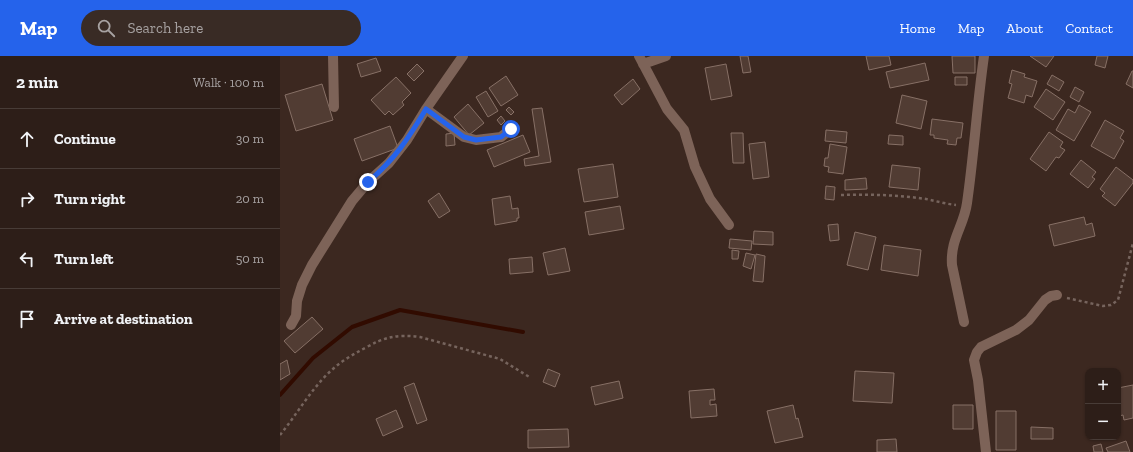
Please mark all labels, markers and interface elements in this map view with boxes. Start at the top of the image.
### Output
search box [81,10,361,46]
text: Map [20,17,57,40]
icon: search [95,17,117,39]
text: Search here [127,19,203,37]
text: Home [900,20,936,37]
text: Map [958,20,984,37]
text: About [1006,20,1043,37]
text: Contact [1065,20,1113,37]
text: 2 min [16,72,58,92]
text: Walk · 100 m [193,75,264,90]
route start [502,120,520,138]
icon: ahead [16,128,38,150]
text: Continue [54,130,116,148]
text: 30 m [236,131,264,146]
route end [359,173,377,191]
icon: right [16,188,38,210]
text: Turn right [54,190,125,208]
text: 20 m [236,191,264,206]
icon: left [16,248,38,270]
text: Turn left [54,250,114,268]
text: 50 m [236,251,264,266]
icon: arrive [16,308,38,330]
text: Arrive at destination [54,310,193,328]
map controls [1085,368,1121,440]
button: + [1085,368,1121,404]
button: − [1085,404,1121,440]

